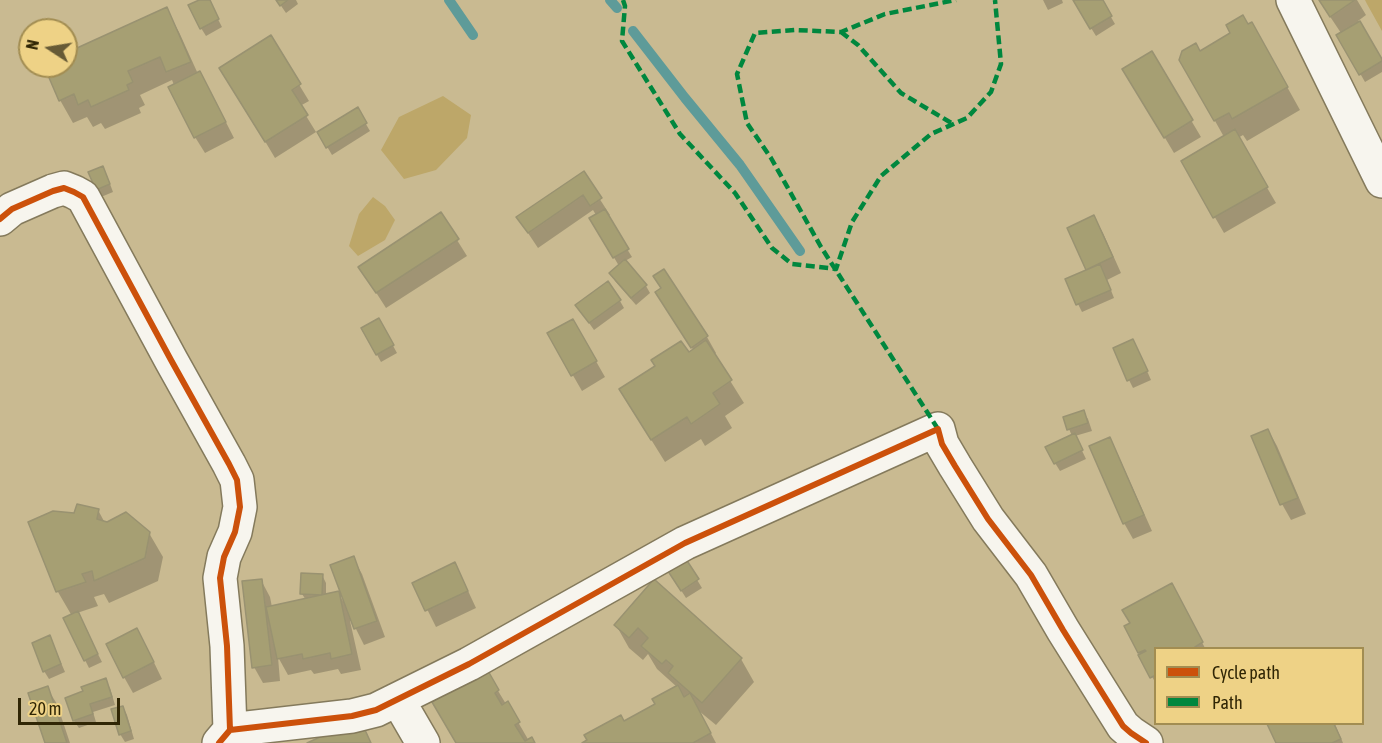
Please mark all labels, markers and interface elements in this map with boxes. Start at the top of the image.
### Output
north arrow [18,18,78,78]
text: N [23,38,42,51]
legend [1154,647,1364,725]
text: Cycle path [1212,662,1280,683]
scale bar [21,686,123,724]
text: Path [1212,692,1243,713]
text: 20 m [29,698,61,719]

